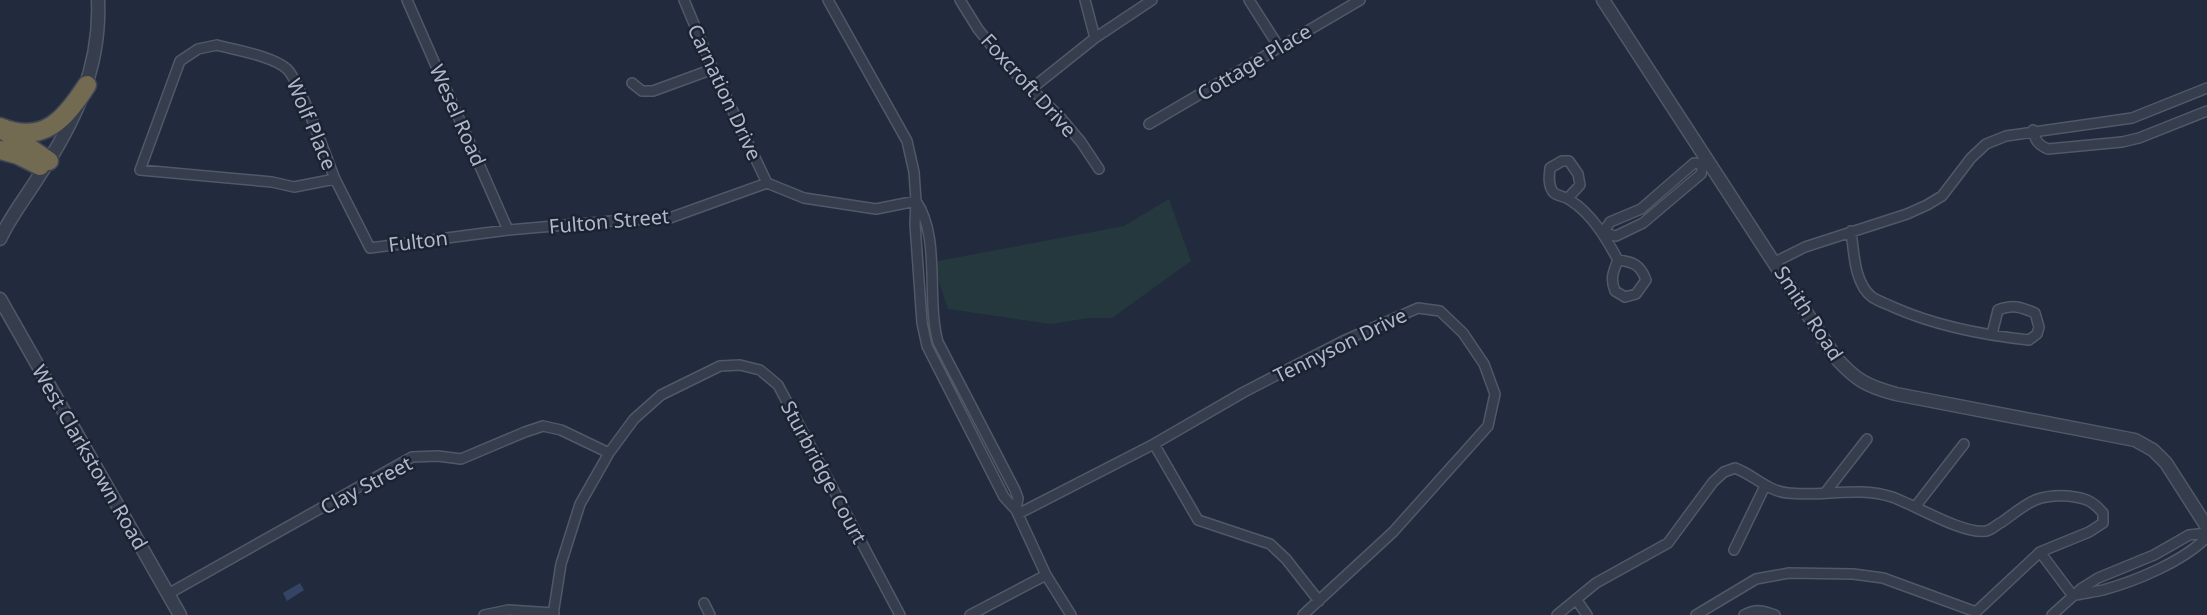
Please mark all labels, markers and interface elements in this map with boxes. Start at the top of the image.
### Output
street label: Cottage Place [1192,17,1316,107]
street label: Carnation Drive [682,20,768,164]
street label: Foxcroft Drive [975,27,1083,143]
street label: Wesel Road [424,60,492,170]
street label: Wolf Place [281,74,343,174]
street label: Fulton Street [548,202,670,240]
street label: Fulton [387,224,449,258]
street label: Smith Road [1768,260,1850,366]
street label: Tennyson Drive [1269,301,1411,389]
street label: West Clarkstown Road [26,360,154,554]
street label: Sturbridge Court [775,396,873,548]
street label: Clay Street [315,450,417,520]

